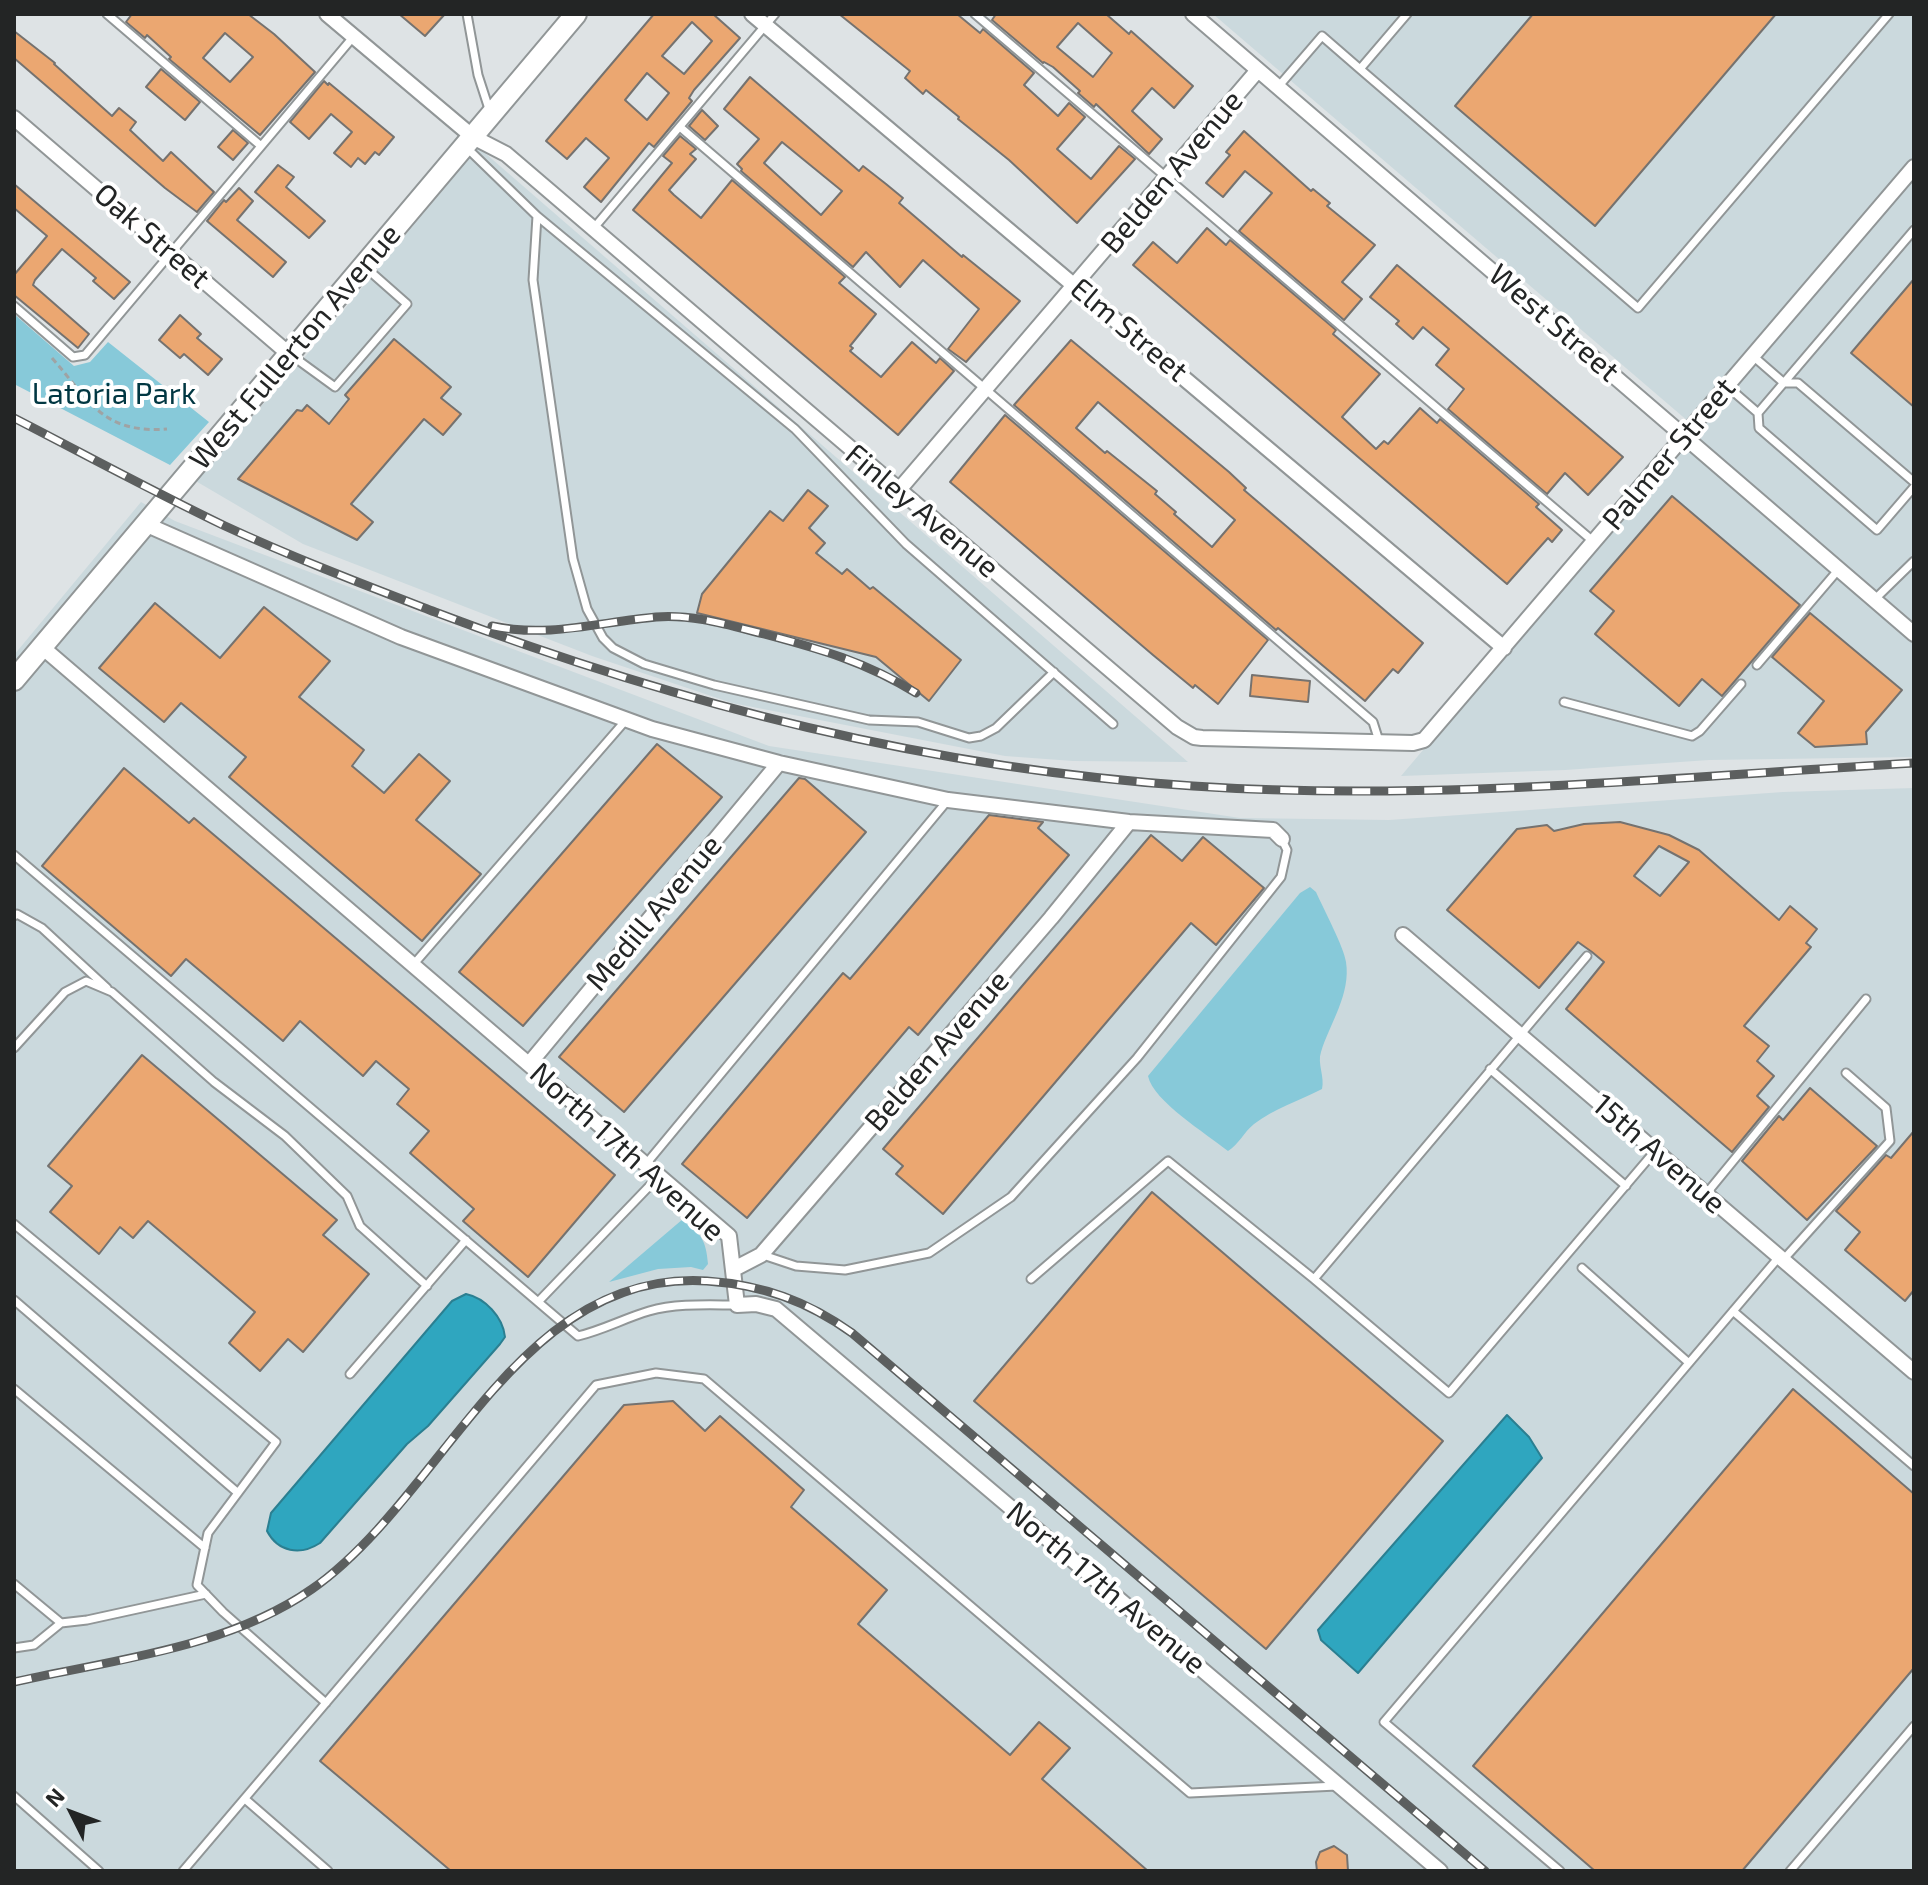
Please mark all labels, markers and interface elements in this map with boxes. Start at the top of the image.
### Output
street label: Belden Avenue [1093,83,1251,261]
street label: Oak Street [87,176,217,296]
street label: West Fullerton Avenue [182,217,408,477]
street label: West Street [1482,257,1626,389]
street label: Elm Street [1063,271,1195,389]
street label: Palmer Street [1595,371,1743,537]
park label: Latoria Park [32,376,196,412]
street label: Finley Avenue [838,436,1006,586]
street label: Medill Avenue [578,828,730,998]
street label: Belden Avenue [857,963,1017,1139]
street label: North 17th Avenue [522,1055,732,1249]
street label: 15th Avenue [1585,1087,1733,1221]
street label: North 17th Avenue [999,1494,1213,1682]
north arrow [32,1773,112,1853]
text: N [39,1782,69,1812]

